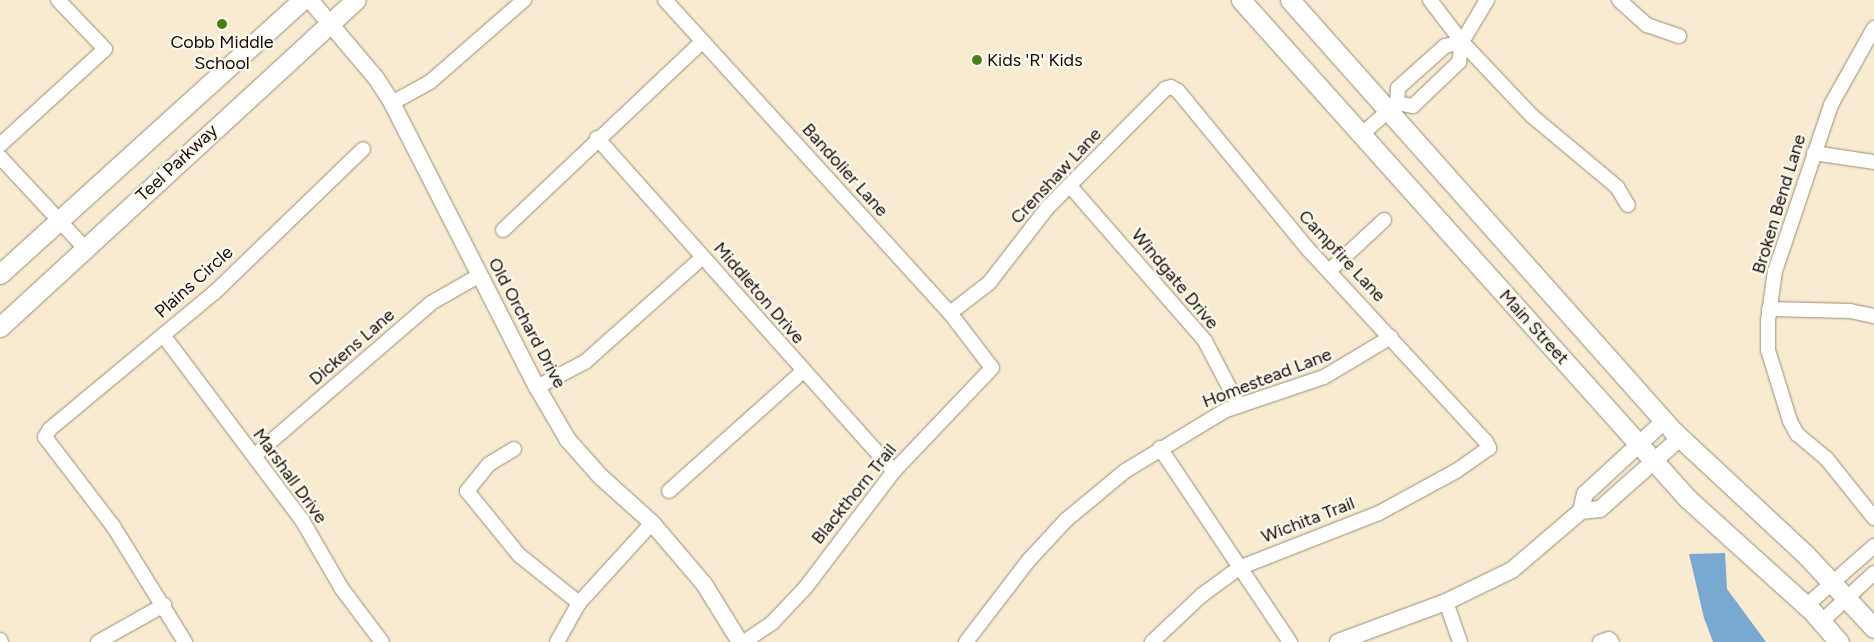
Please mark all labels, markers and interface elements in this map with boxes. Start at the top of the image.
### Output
marker: Cobb Middle School [216,18,228,30]
place label: Cobb Middle School [170,32,274,74]
place label: Kids 'R' Kids [987,49,1083,71]
marker: Kids 'R' Kids [971,54,983,66]
street label: Bandolier Lane [797,119,893,221]
street label: Teel Parkway [132,120,222,206]
street label: Crenshaw Lane [1006,124,1106,228]
street label: Broken Bend Lane [1748,132,1810,276]
street label: Campfire Lane [1294,206,1390,306]
street label: Windgate Drive [1127,224,1223,334]
street label: Middleton Drive [709,238,809,348]
street label: Plains Circle [151,241,237,323]
street label: Old Orchard Drive [484,254,570,392]
street label: Main Street [1495,285,1573,369]
street label: Dickens Lane [305,304,399,390]
street label: Homestead Lane [1199,343,1335,413]
street label: Marshall Drive [248,424,332,528]
street label: Blackthorn Trail [807,439,901,549]
street label: Wichita Trail [1258,492,1358,548]

